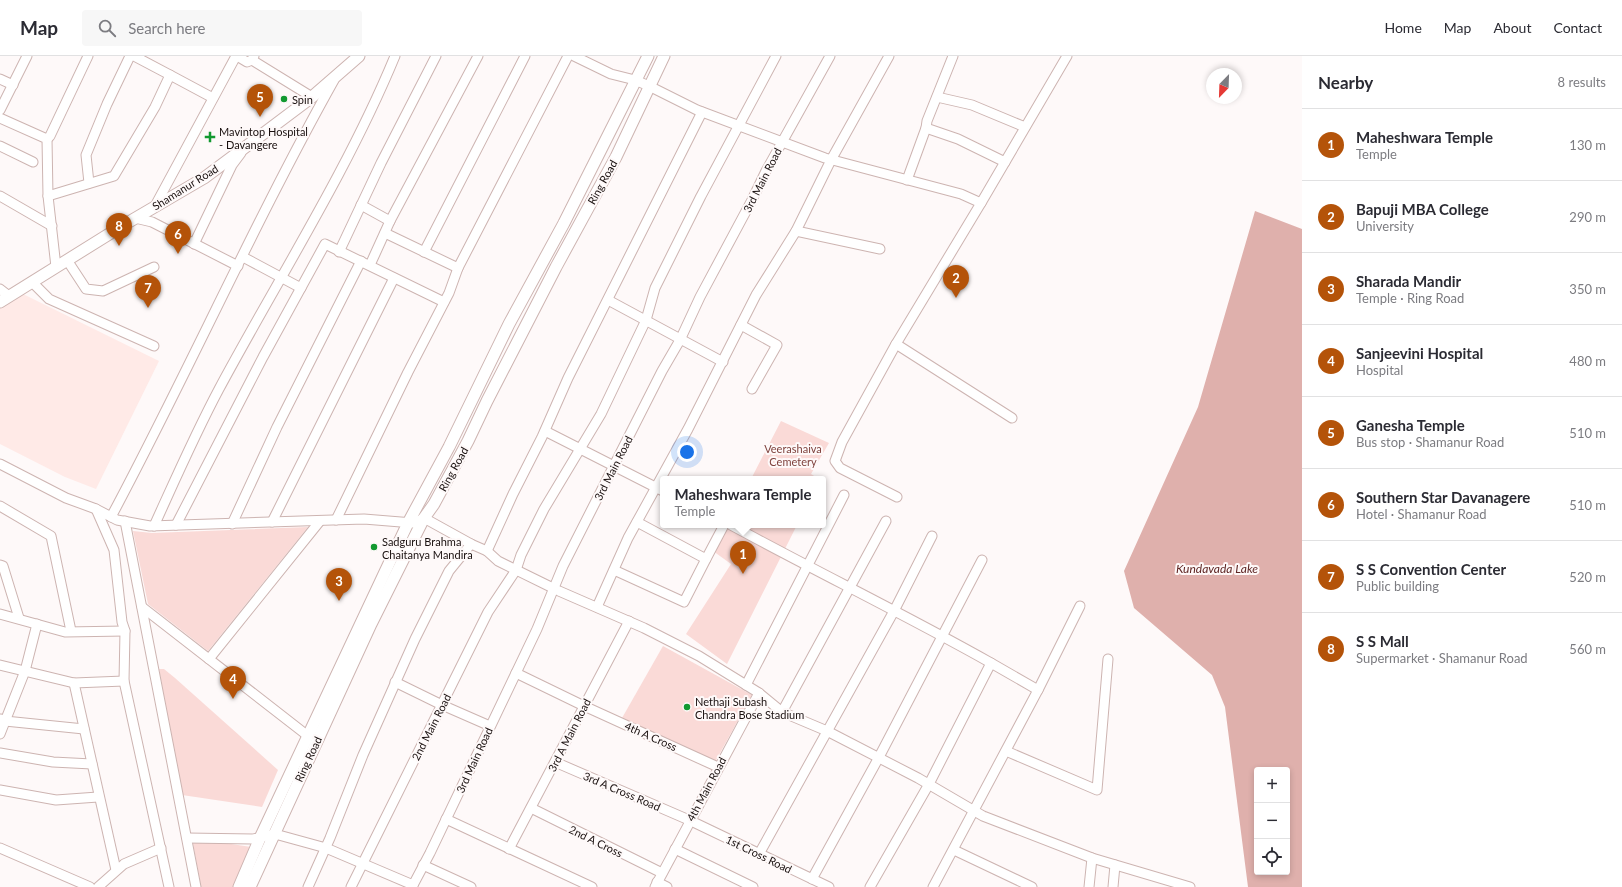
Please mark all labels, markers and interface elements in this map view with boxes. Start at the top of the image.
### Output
search box [82,10,362,46]
text: Map [20,16,58,39]
icon: search [96,17,118,39]
text: Search here [128,19,206,37]
text: Home [1384,19,1422,36]
text: Map [1444,19,1471,36]
text: About [1493,19,1531,36]
text: Contact [1553,19,1602,36]
north arrow [1206,68,1242,104]
text: Nearby [1318,72,1373,93]
text: 8 results [1558,74,1606,90]
pin: 5 [247,84,273,117]
place label: Spin [292,93,313,106]
marker: Spin [279,94,289,104]
place label: Mavintop Hospital - Davangere [219,125,308,151]
text: Maheshwara Temple [1356,128,1493,146]
marker: Mavintop Hospital - Davangere [204,131,216,143]
text: 1 [1327,137,1335,153]
text: 130 m [1569,137,1606,153]
street label: 3rd Main Road [740,146,784,214]
text: Temple [1356,146,1397,162]
street label: Ring Road [585,158,619,206]
street label: Shamanur Road [150,162,220,212]
text: Bapuji MBA College [1356,200,1489,218]
text: 2 [1327,209,1335,225]
text: 290 m [1569,209,1606,225]
pin: 8 [106,213,132,246]
text: University [1356,218,1414,234]
pin: 6 [165,221,191,254]
pin: 2 [943,265,969,298]
text: Sharada Mandir [1356,272,1461,290]
pin: 7 [135,275,161,308]
text: 3 [1327,281,1335,297]
text: 350 m [1569,281,1606,297]
text: Temple · Ring Road [1356,290,1464,306]
text: Sanjeevini Hospital [1356,344,1483,362]
text: 4 [1327,353,1335,369]
text: 480 m [1569,353,1606,369]
text: Hospital [1356,362,1403,378]
text: Ganesha Temple [1356,416,1465,434]
text: 5 [1327,425,1335,441]
text: 510 m [1569,425,1606,441]
street label: 3rd Main Road [591,434,635,502]
text: Bus stop · Shamanur Road [1356,434,1504,450]
your location [677,442,697,462]
park label: Veerashaiva Cemetery [764,442,822,468]
street label: Ring Road [436,445,470,493]
popup [660,476,826,528]
text: Maheshwara Temple [675,485,811,503]
text: Southern Star Davanagere [1356,488,1530,506]
text: 6 [1327,497,1335,513]
text: 510 m [1569,497,1606,513]
text: Temple [675,503,715,519]
text: Hotel · Shamanur Road [1356,506,1487,522]
place label: Sadguru Brahma Chaitanya Mandira [382,535,473,561]
pin: 1 [730,541,756,574]
marker: Sadguru Brahma Chaitanya Mandira [369,542,379,552]
text: S S Convention Center [1356,560,1506,578]
water label: Kundavada Lake [1176,561,1258,576]
pin: 3 [326,568,352,601]
text: 7 [1327,569,1335,585]
text: 520 m [1569,569,1606,585]
text: Public building [1356,578,1439,594]
text: S S Mall [1356,632,1409,650]
text: 8 [1327,641,1335,657]
text: 560 m [1569,641,1606,657]
text: Supermarket · Shamanur Road [1356,650,1528,666]
pin: 4 [220,666,246,699]
street label: 2nd Main Road [409,692,453,762]
place label: Nethaji Subash Chandra Bose Stadium [695,695,804,721]
street label: 3rd A Main Road [545,696,593,774]
marker: Nethaji Subash Chandra Bose Stadium [682,702,692,712]
street label: 4th A Cross [623,719,679,753]
street label: 3rd Main Road [453,725,495,795]
street label: Ring Road [292,734,324,784]
street label: 4th Main Road [684,755,728,823]
map controls [1254,767,1290,875]
button: + [1254,767,1290,803]
street label: 3rd A Cross Road [581,769,663,813]
button: − [1254,803,1290,839]
street label: 2nd A Cross [567,822,625,860]
street label: 1st Cross Road [724,832,794,876]
button: locate [1254,839,1290,875]

